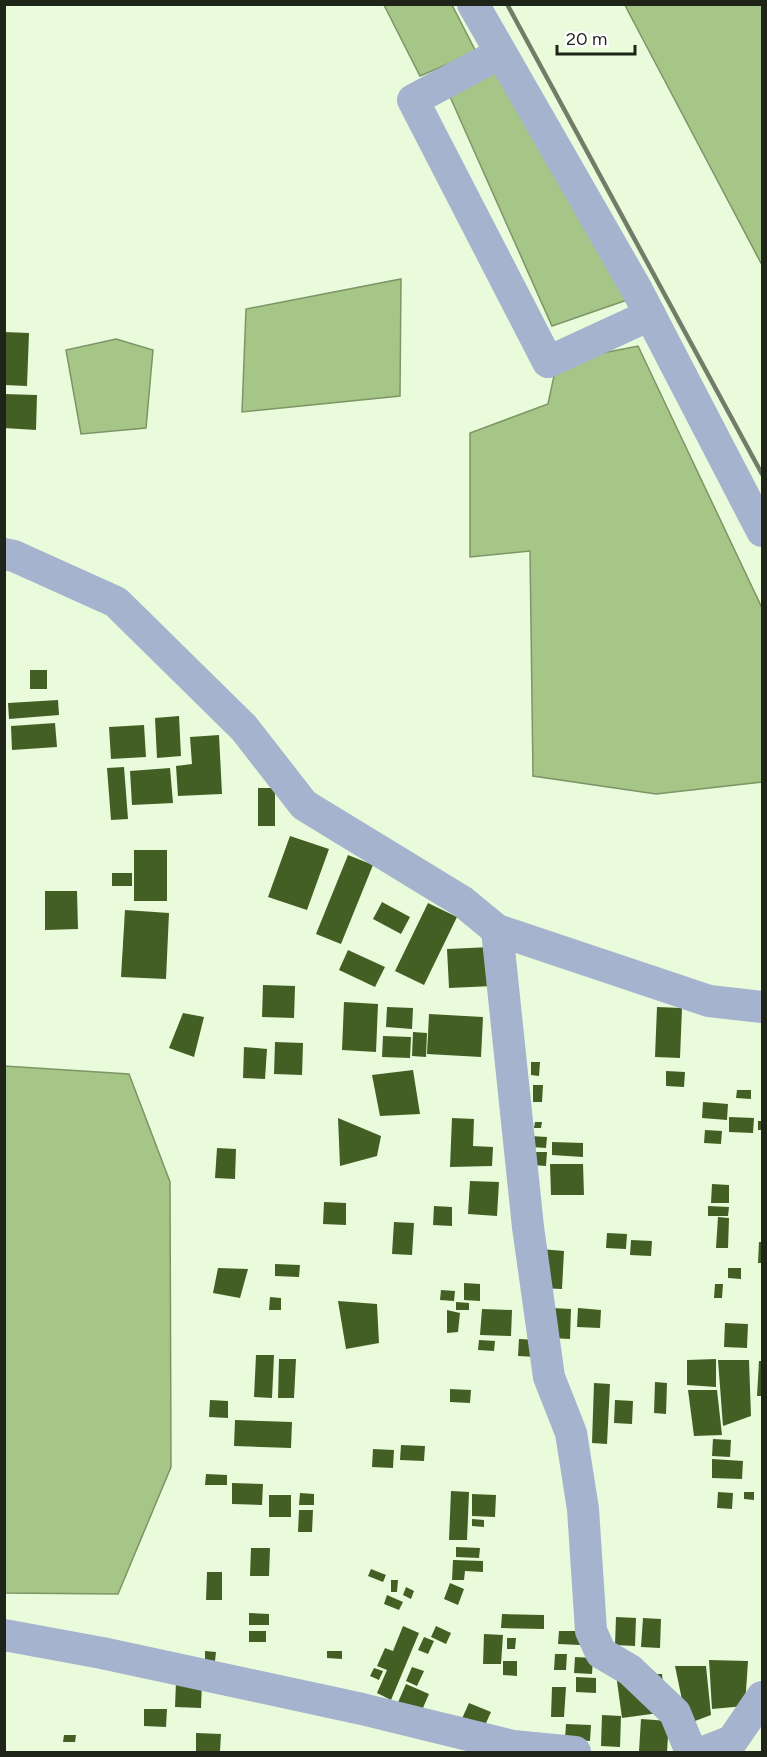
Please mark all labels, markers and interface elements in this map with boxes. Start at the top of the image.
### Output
scale bar [557,18,635,56]
text: 20 m [566,28,607,50]

